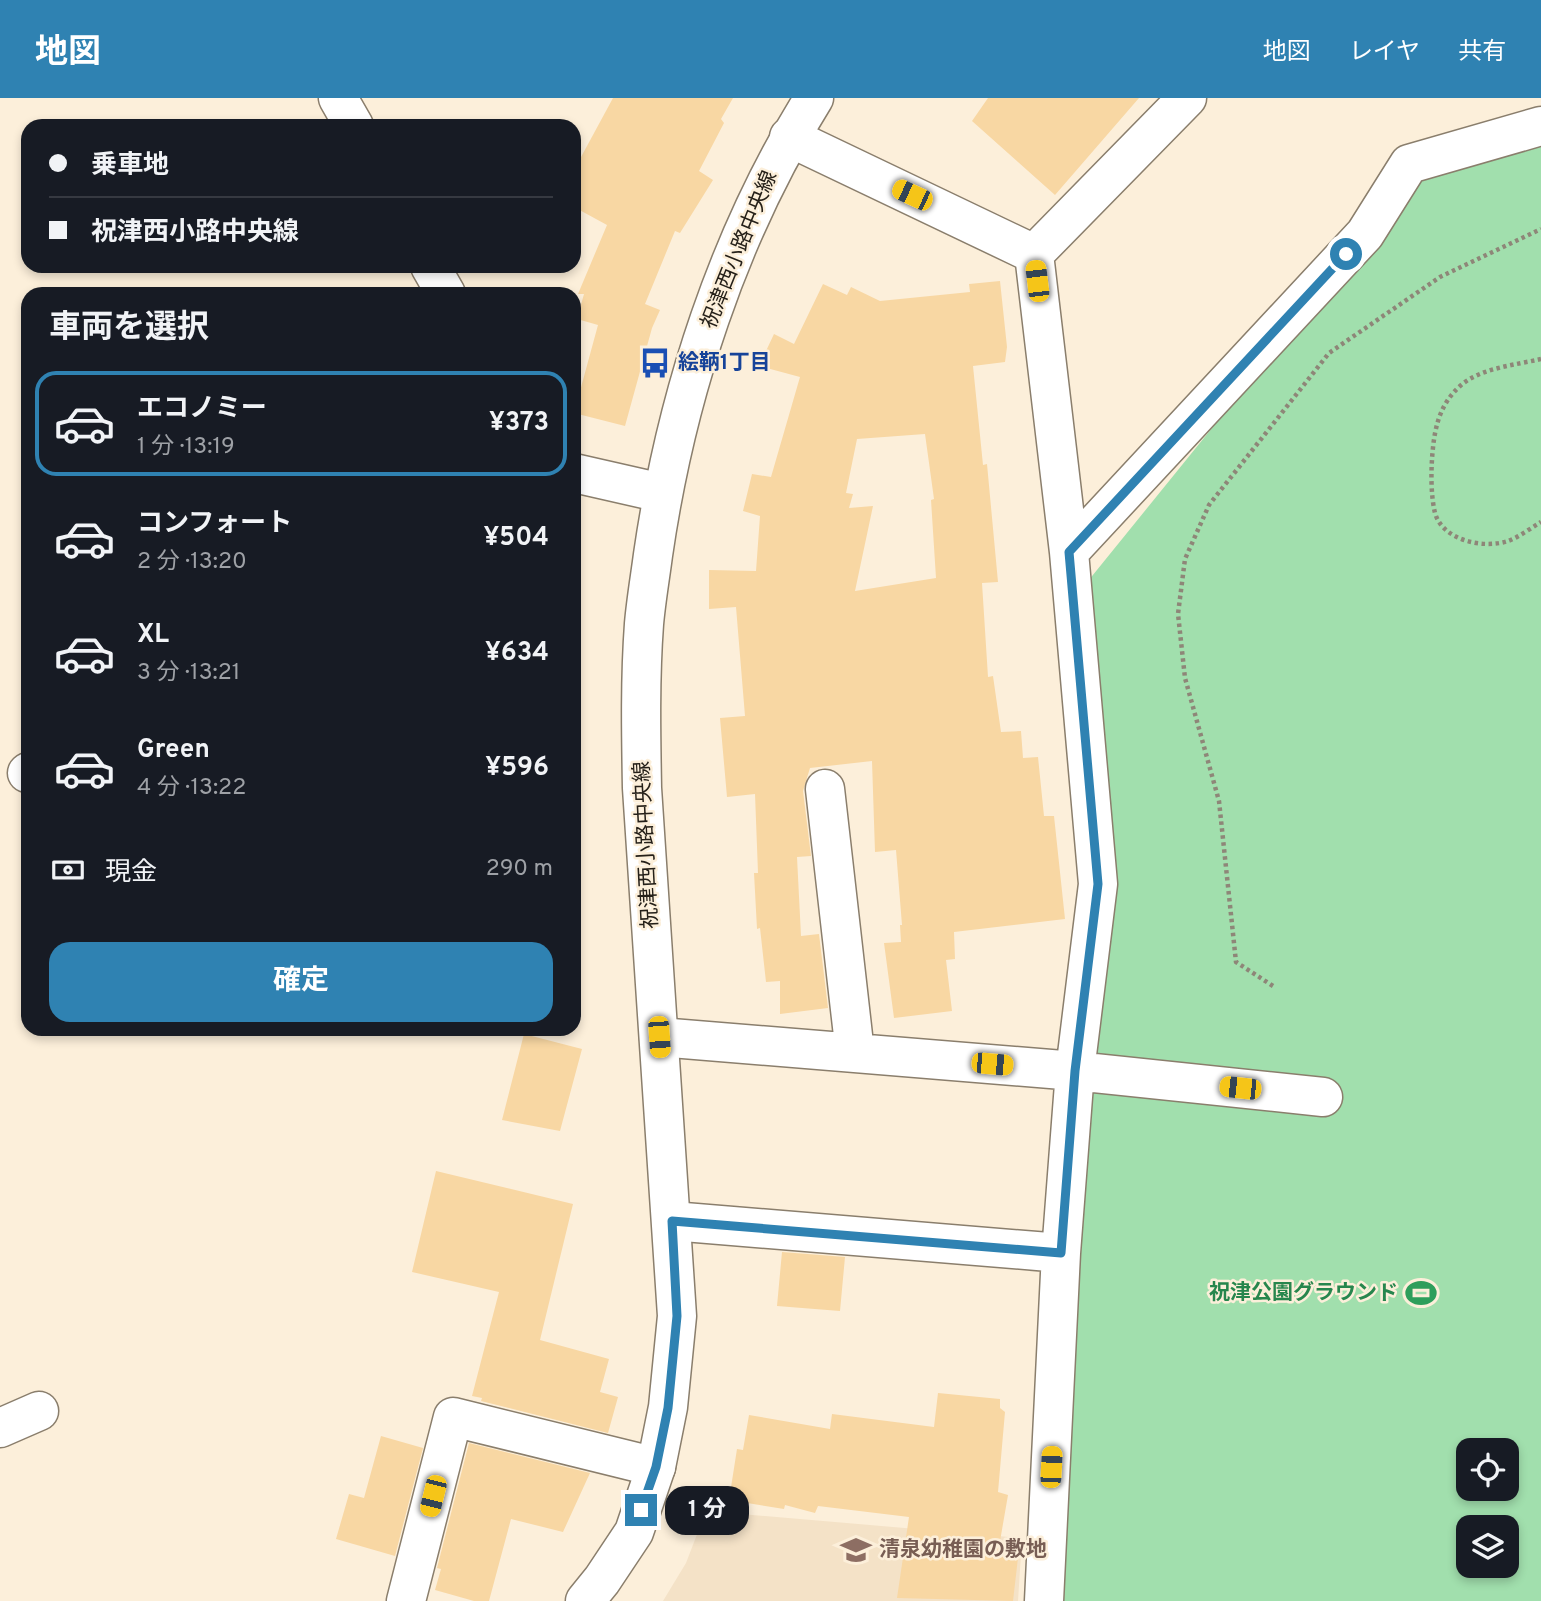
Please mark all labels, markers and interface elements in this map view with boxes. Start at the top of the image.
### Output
text: 地図 [35,33,101,75]
text: 地図 [1263,38,1311,68]
text: レイヤ [1349,38,1420,68]
text: 共有 [1458,38,1506,68]
text: 乗車地 [91,150,169,183]
street label: 祝津西小路中央線 [696,167,784,333]
car [889,177,936,213]
text: 祝津西小路中央線 [91,217,299,250]
route start [1330,238,1362,270]
car [1025,259,1050,303]
text: 車両を選択 [49,309,209,349]
bus stop icon: 絵鞆1丁目 [638,346,672,380]
place label: 絵鞆1丁目 [678,350,770,377]
icon: car [53,392,116,455]
text: エコノミー [137,393,267,426]
text: ¥373 [489,407,549,440]
text: 1 分 · 13:19 [137,433,235,462]
icon: car [53,507,116,570]
text: コンフォート [137,508,292,541]
text: ¥504 [484,522,549,555]
text: 2 分 · 13:20 [137,548,247,577]
text: XL [137,619,169,652]
icon: car [53,622,116,685]
text: ¥634 [485,637,549,670]
text: 3 分 · 13:21 [137,659,240,688]
text: Green [137,734,210,767]
icon: car [53,737,116,800]
text: ¥596 [485,752,549,785]
street label: 祝津西小路中央線 [629,760,665,930]
text: 4 分 · 13:22 [137,774,246,803]
icon: cash [49,851,87,889]
text: 290 m [486,855,553,884]
text: 現金 [105,857,157,890]
button: 確定 [49,942,553,1022]
car [648,1015,671,1059]
car [971,1052,1014,1076]
car [1219,1075,1262,1101]
sports icon: 祝津公園グラウンド [1404,1276,1438,1310]
place label: 祝津公園グラウンド [1209,1280,1398,1307]
map controls [1456,1438,1519,1578]
button: locate [1456,1438,1519,1501]
car [1040,1445,1063,1489]
car [418,1473,449,1519]
callout: 1 分 [666,1486,750,1534]
route end [625,1494,657,1526]
text: 1 分 [688,1496,726,1525]
button: layers [1456,1515,1519,1578]
school or university icon: 清泉幼稚園の敷地 [839,1533,873,1567]
place label: 清泉幼稚園の敷地 [879,1537,1047,1564]

